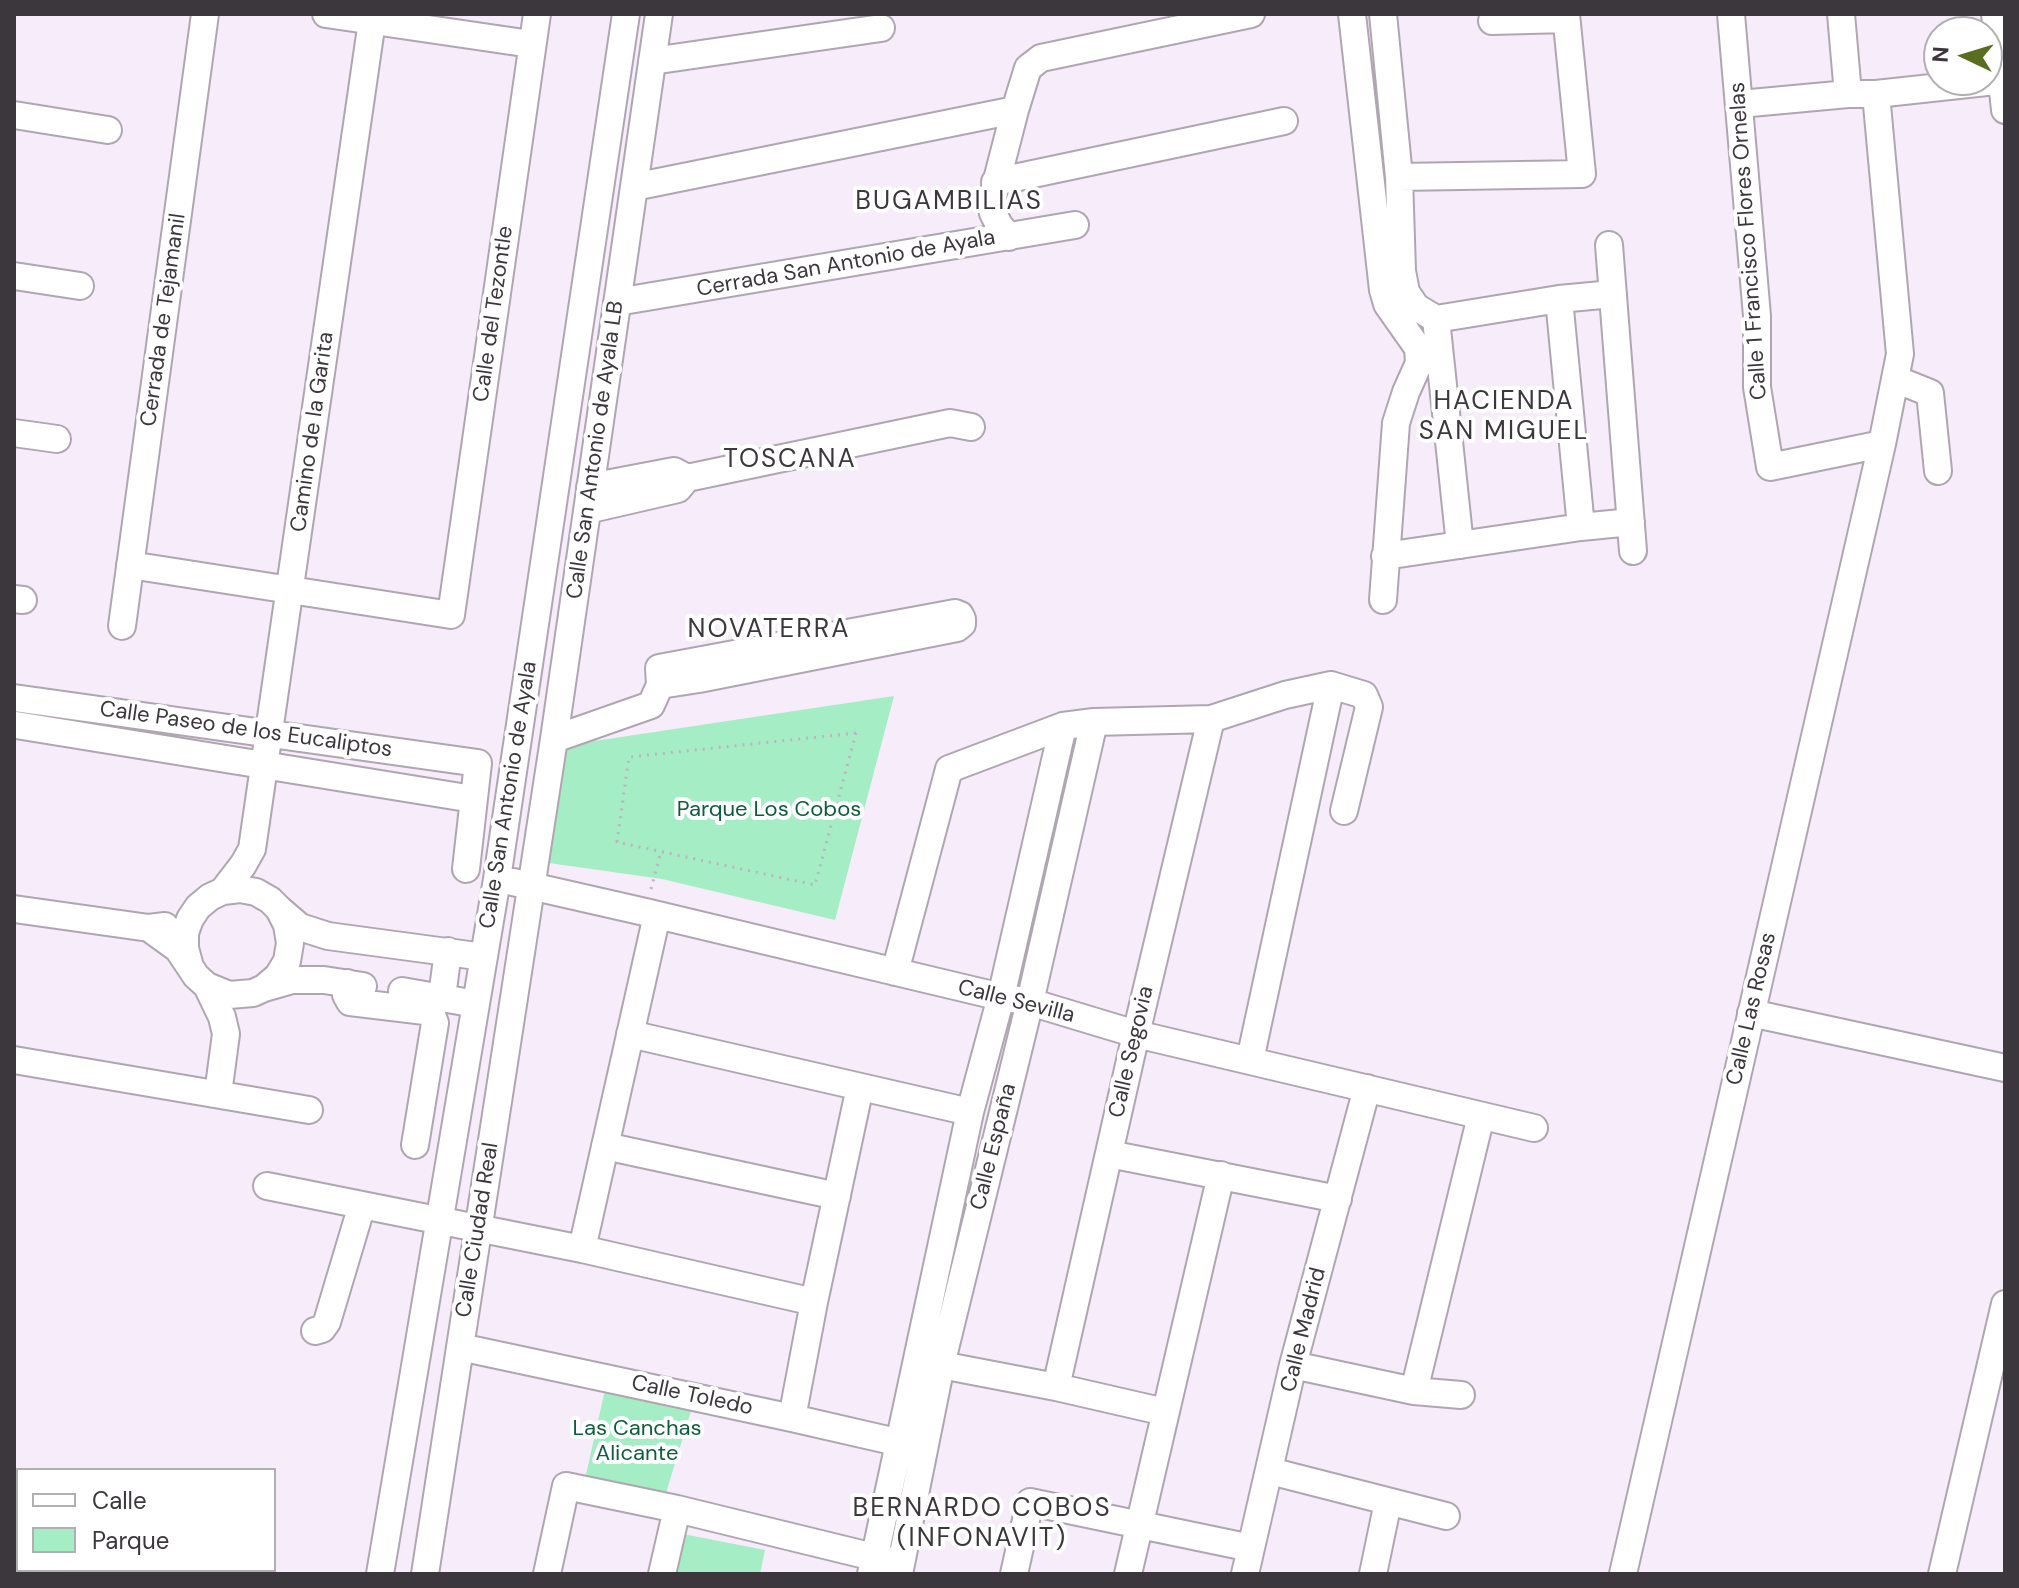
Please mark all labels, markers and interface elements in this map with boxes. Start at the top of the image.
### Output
north arrow [1923,16,2003,96]
text: N [1926,45,1956,63]
street label: Calle 1 Francisco Flores Ornelas [1725,81,1773,401]
district label: BUGAMBILIAS [855,186,1043,218]
street label: Cerrada de Tejamanil [136,212,192,428]
street label: Calle del Tezontle [469,224,519,404]
street label: Cerrada San Antonio de Ayala [695,225,997,303]
street label: Calle San Antonio de Ayala LB [562,299,630,601]
street label: Camino de la Garita [286,330,340,534]
district label: HACIENDA SAN MIGUEL [1419,386,1589,448]
district label: TOSCANA [723,444,857,476]
district label: NOVATERRA [688,614,850,646]
street label: Calle San Antonio de Ayala [475,659,543,931]
street label: Calle Paseo de los Eucaliptos [98,696,394,764]
park label: Parque Los Cobos [677,797,861,823]
street label: Calle Las Rosas [1722,930,1782,1088]
street label: Calle Sevilla [955,975,1077,1029]
street label: Calle Segovia [1104,984,1160,1120]
street label: Calle España [966,1081,1022,1213]
street label: Calle Ciudad Real [451,1141,505,1319]
street label: Calle Madrid [1276,1265,1332,1395]
street label: Calle Toledo [629,1370,755,1422]
park label: Las Canchas Alicante [572,1416,702,1468]
legend [16,1468,276,1572]
text: Calle [92,1485,147,1516]
district label: BERNARDO COBOS (INFONAVIT) [852,1493,1112,1554]
text: Parque [92,1525,169,1556]

